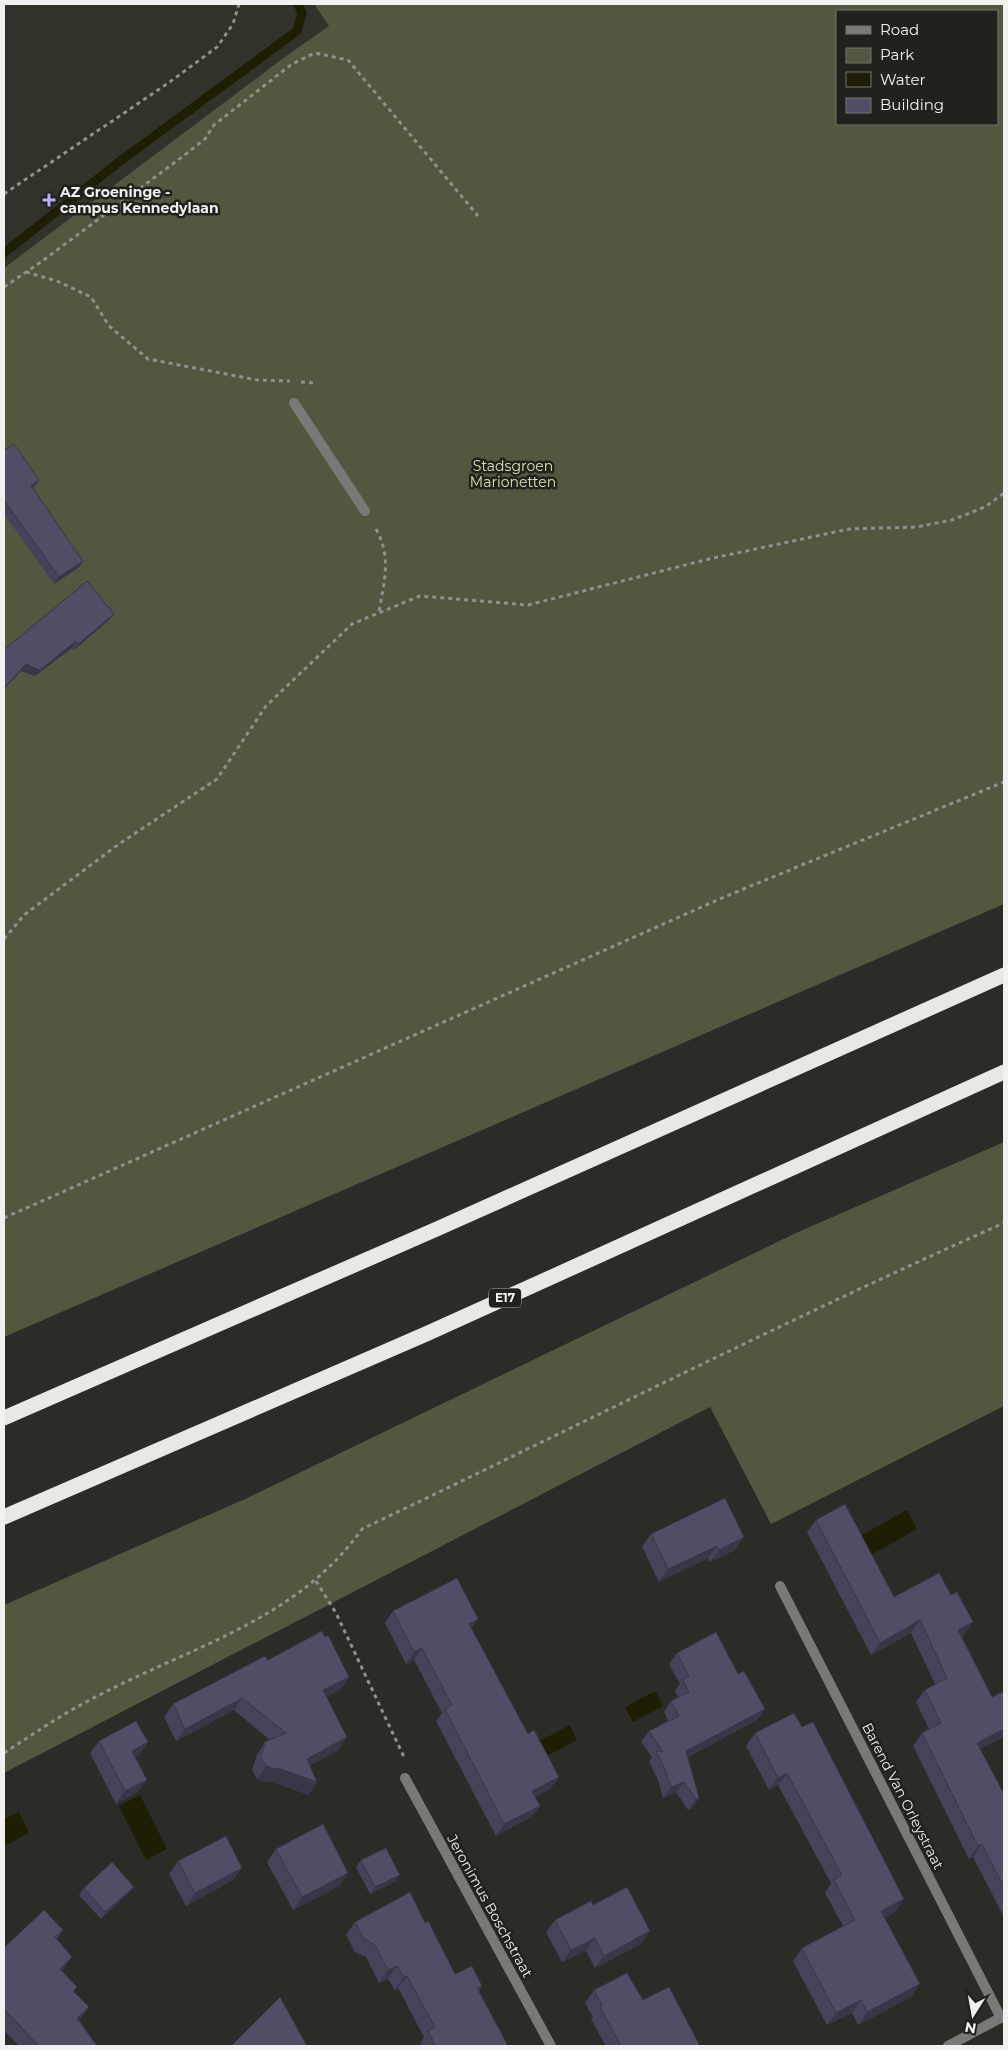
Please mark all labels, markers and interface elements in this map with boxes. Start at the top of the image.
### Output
legend [836,10,998,125]
text: Road [880,20,919,39]
text: Park [880,45,914,64]
text: Water [880,70,926,89]
text: Building [880,95,944,114]
place label: AZ Groeninge - campus Kennedylaan [59,183,219,217]
marker: AZ Groeninge - campus Kennedylaan [42,193,56,207]
park label: Stadsgroen Marionetten [470,457,556,491]
road number: E17 [489,1289,521,1308]
street label: Barend Van Orleystraat [858,1720,948,1873]
street label: Jeronimus Boschstraat [443,1830,537,1981]
north arrow [948,1990,998,2040]
text: N [963,2018,978,2038]

